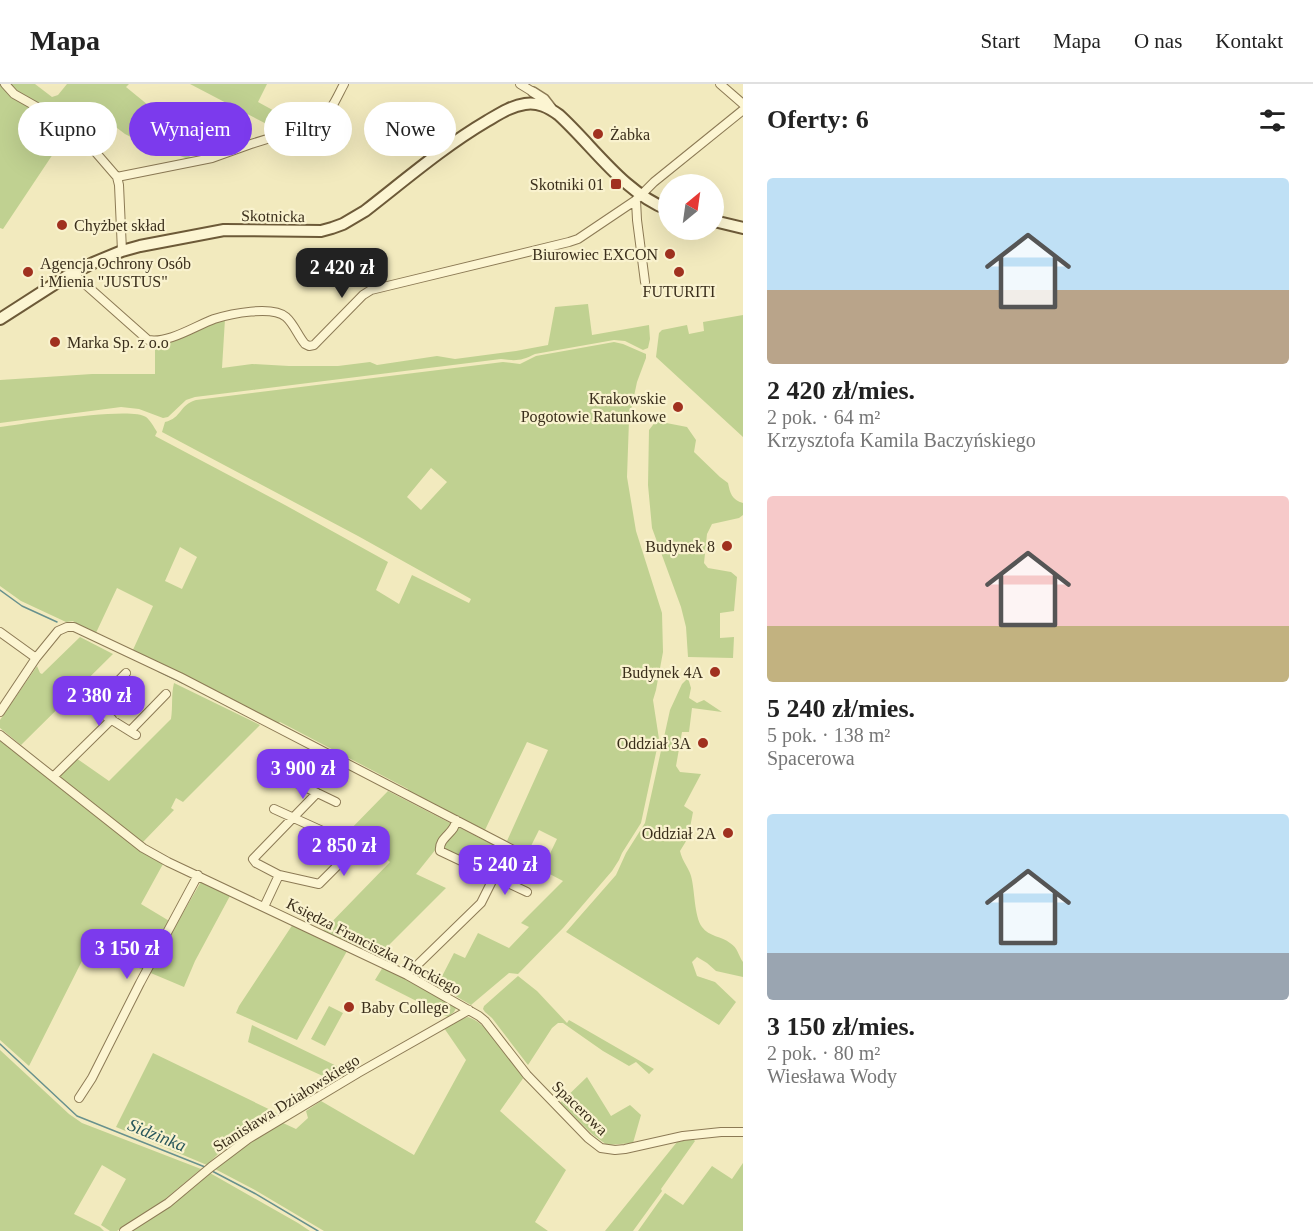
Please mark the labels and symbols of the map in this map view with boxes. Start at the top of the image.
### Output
place label: Żabka [610,126,650,143]
marker: Żabka [591,127,605,141]
north arrow [658,174,724,240]
place label: Skotniki 01 [530,176,604,193]
marker: Skotniki 01 [609,177,623,191]
street label: Skotnicka [241,207,305,225]
place label: Chyżbet skład [74,217,165,235]
marker: Chyżbet skład [55,218,69,232]
place label: Biurowiec EXCON [532,246,658,263]
marker: Biurowiec EXCON [663,247,677,261]
pin: 2 420 zł [280,248,404,299]
place label: Agencja Ochrony Osób i Mienia "JUSTUS" [40,255,191,290]
marker: Agencja Ochrony Osób i Mienia "JUSTUS" [21,265,35,279]
marker: FUTURITI [672,265,686,279]
place label: FUTURITI [643,283,715,300]
place label: Marka Sp. z o.o [67,334,169,352]
marker: Marka Sp. z o.o [48,335,62,349]
place label: Krakowskie Pogotowie Ratunkowe [521,390,666,426]
marker: Krakowskie Pogotowie Ratunkowe [671,400,685,414]
place label: Budynek 8 [645,538,715,556]
marker: Budynek 8 [720,539,734,553]
place label: Budynek 4A [622,664,703,682]
marker: Budynek 4A [708,665,722,679]
pin: 2 380 zł [37,676,161,727]
place label: Oddział 3A [617,735,691,752]
marker: Oddział 3A [696,736,710,750]
pin: 3 900 zł [241,749,365,800]
place label: Oddział 2A [642,825,716,842]
pin: 2 850 zł [282,826,406,877]
marker: Oddział 2A [721,826,735,840]
pin: 5 240 zł [443,845,567,896]
street label: Księdza Franciszka Trockiego [283,894,464,998]
pin: 3 150 zł [65,929,189,980]
place label: Baby College [361,999,449,1017]
marker: Baby College [342,1000,356,1014]
street label: Stanisława Działowskiego [210,1051,363,1156]
street label: Spacerowa [548,1078,611,1139]
water label: Sidzinka [125,1114,189,1156]

